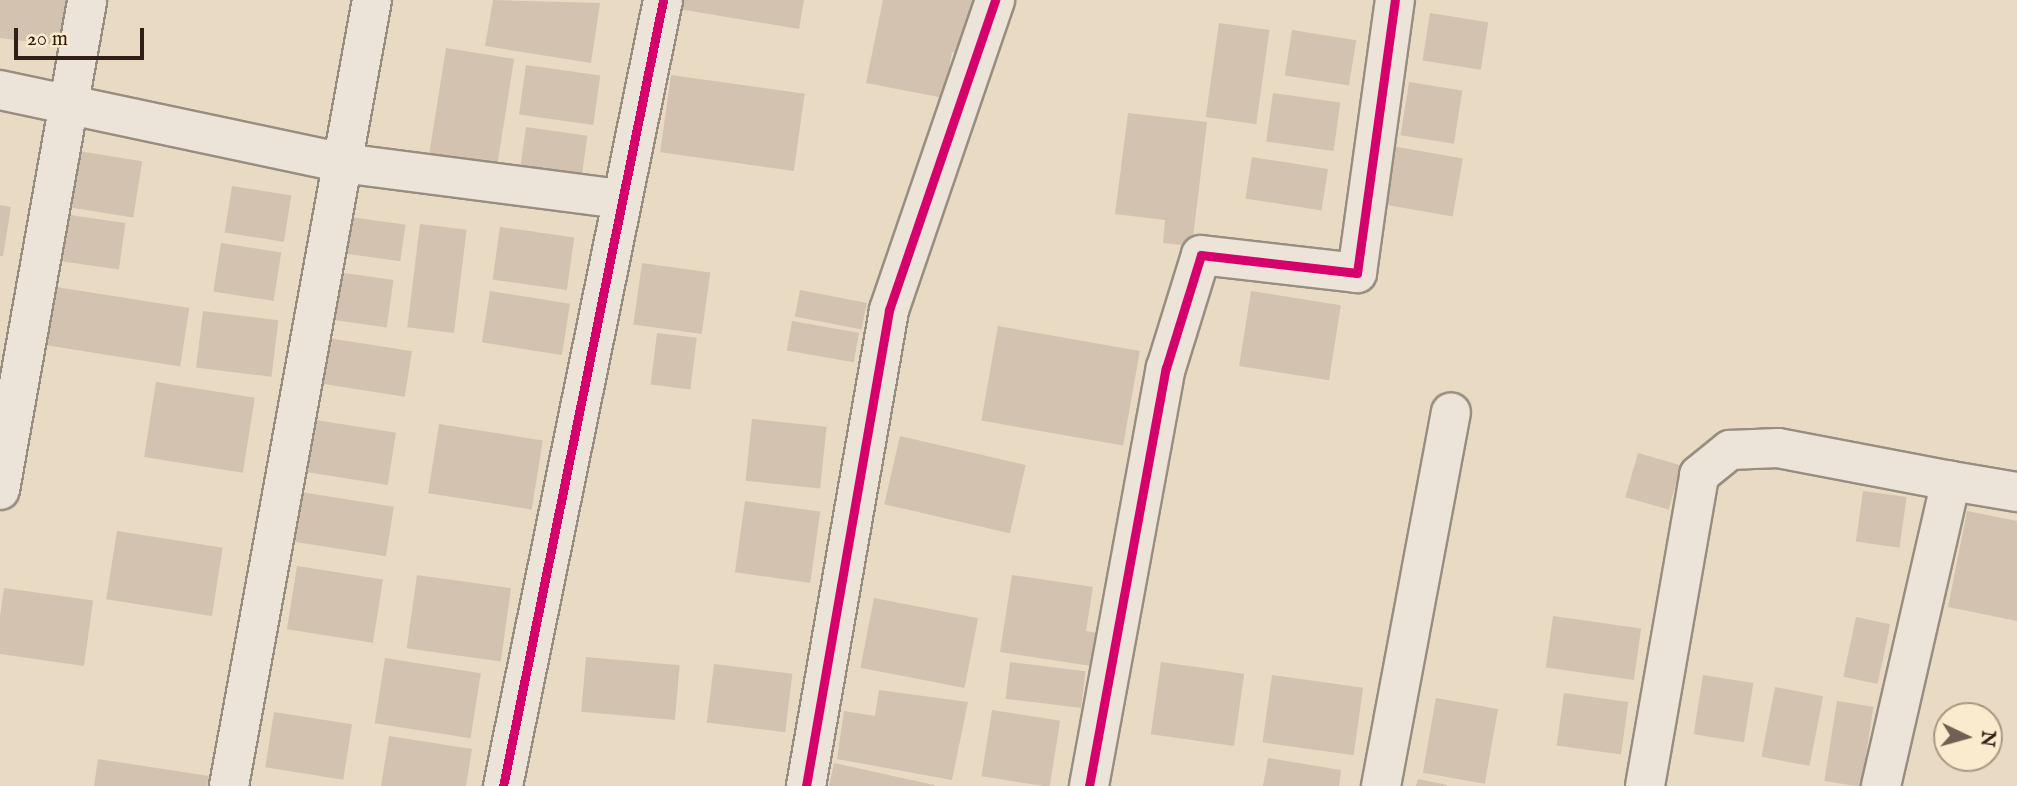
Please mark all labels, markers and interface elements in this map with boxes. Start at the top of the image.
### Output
scale bar [18,14,147,58]
text: 20 m [27,26,68,53]
north arrow [1933,702,2003,772]
text: N [1974,729,2000,748]

